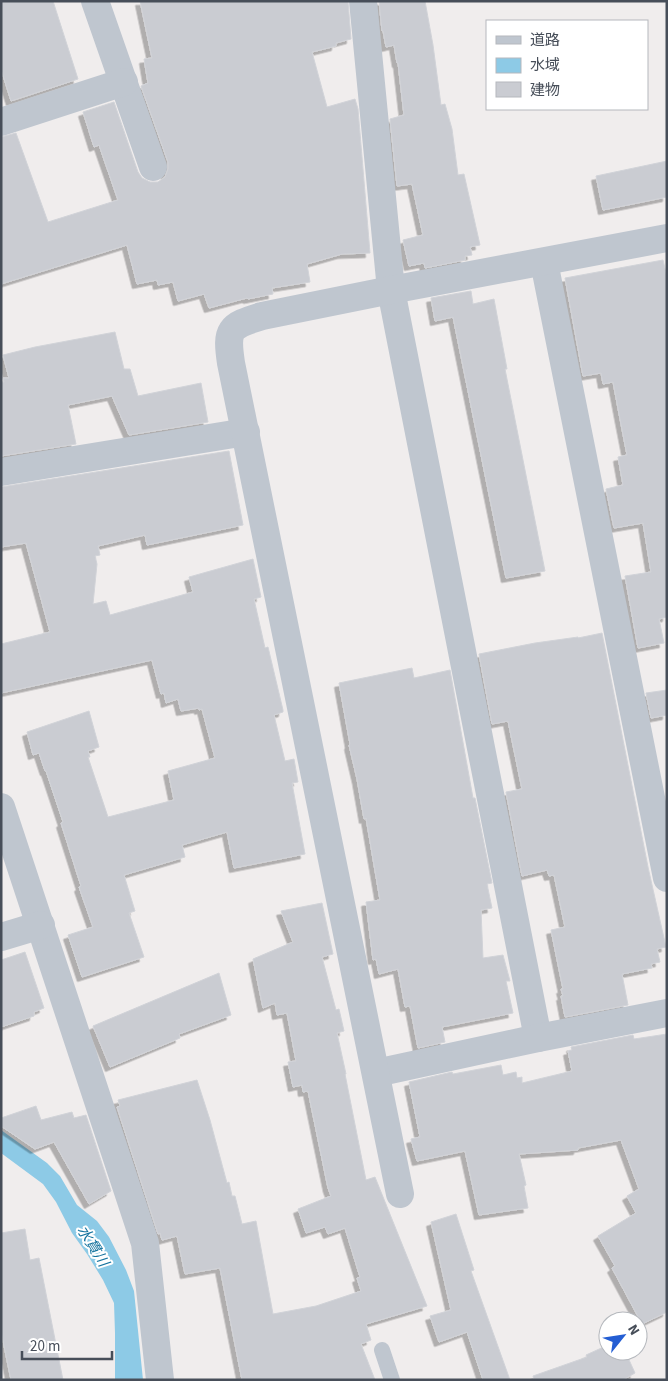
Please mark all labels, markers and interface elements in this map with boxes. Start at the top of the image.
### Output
legend [486,20,648,110]
text: 道路 [530,30,560,51]
text: 水域 [530,55,560,76]
text: 建物 [530,80,560,101]
water label: 水貫川 [72,1222,114,1273]
north arrow [598,1311,648,1361]
text: N [622,1321,644,1339]
scale bar [22,1328,112,1360]
text: 20 m [30,1336,60,1357]

